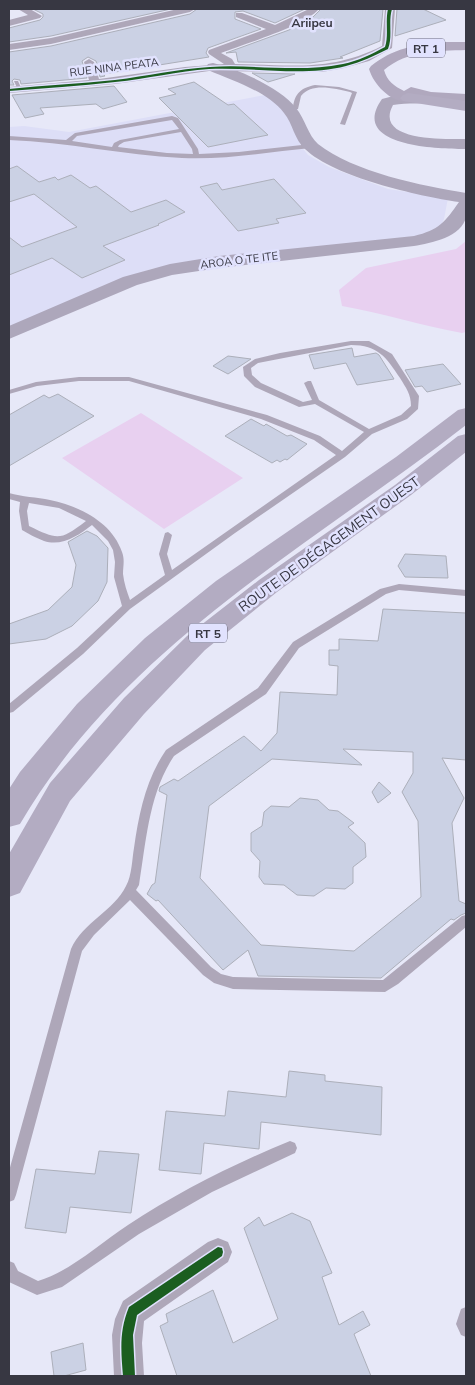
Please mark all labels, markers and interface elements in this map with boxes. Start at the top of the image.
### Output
district label: Ariipeu [291,15,333,30]
road number: RT 1 [407,38,445,58]
street label: RUE NINA PEATA [69,55,159,79]
street label: AROA O TE ITE [199,248,279,272]
street label: ROUTE DE DÉGAGEMENT OUEST [235,472,424,616]
road number: RT 5 [189,624,227,642]

